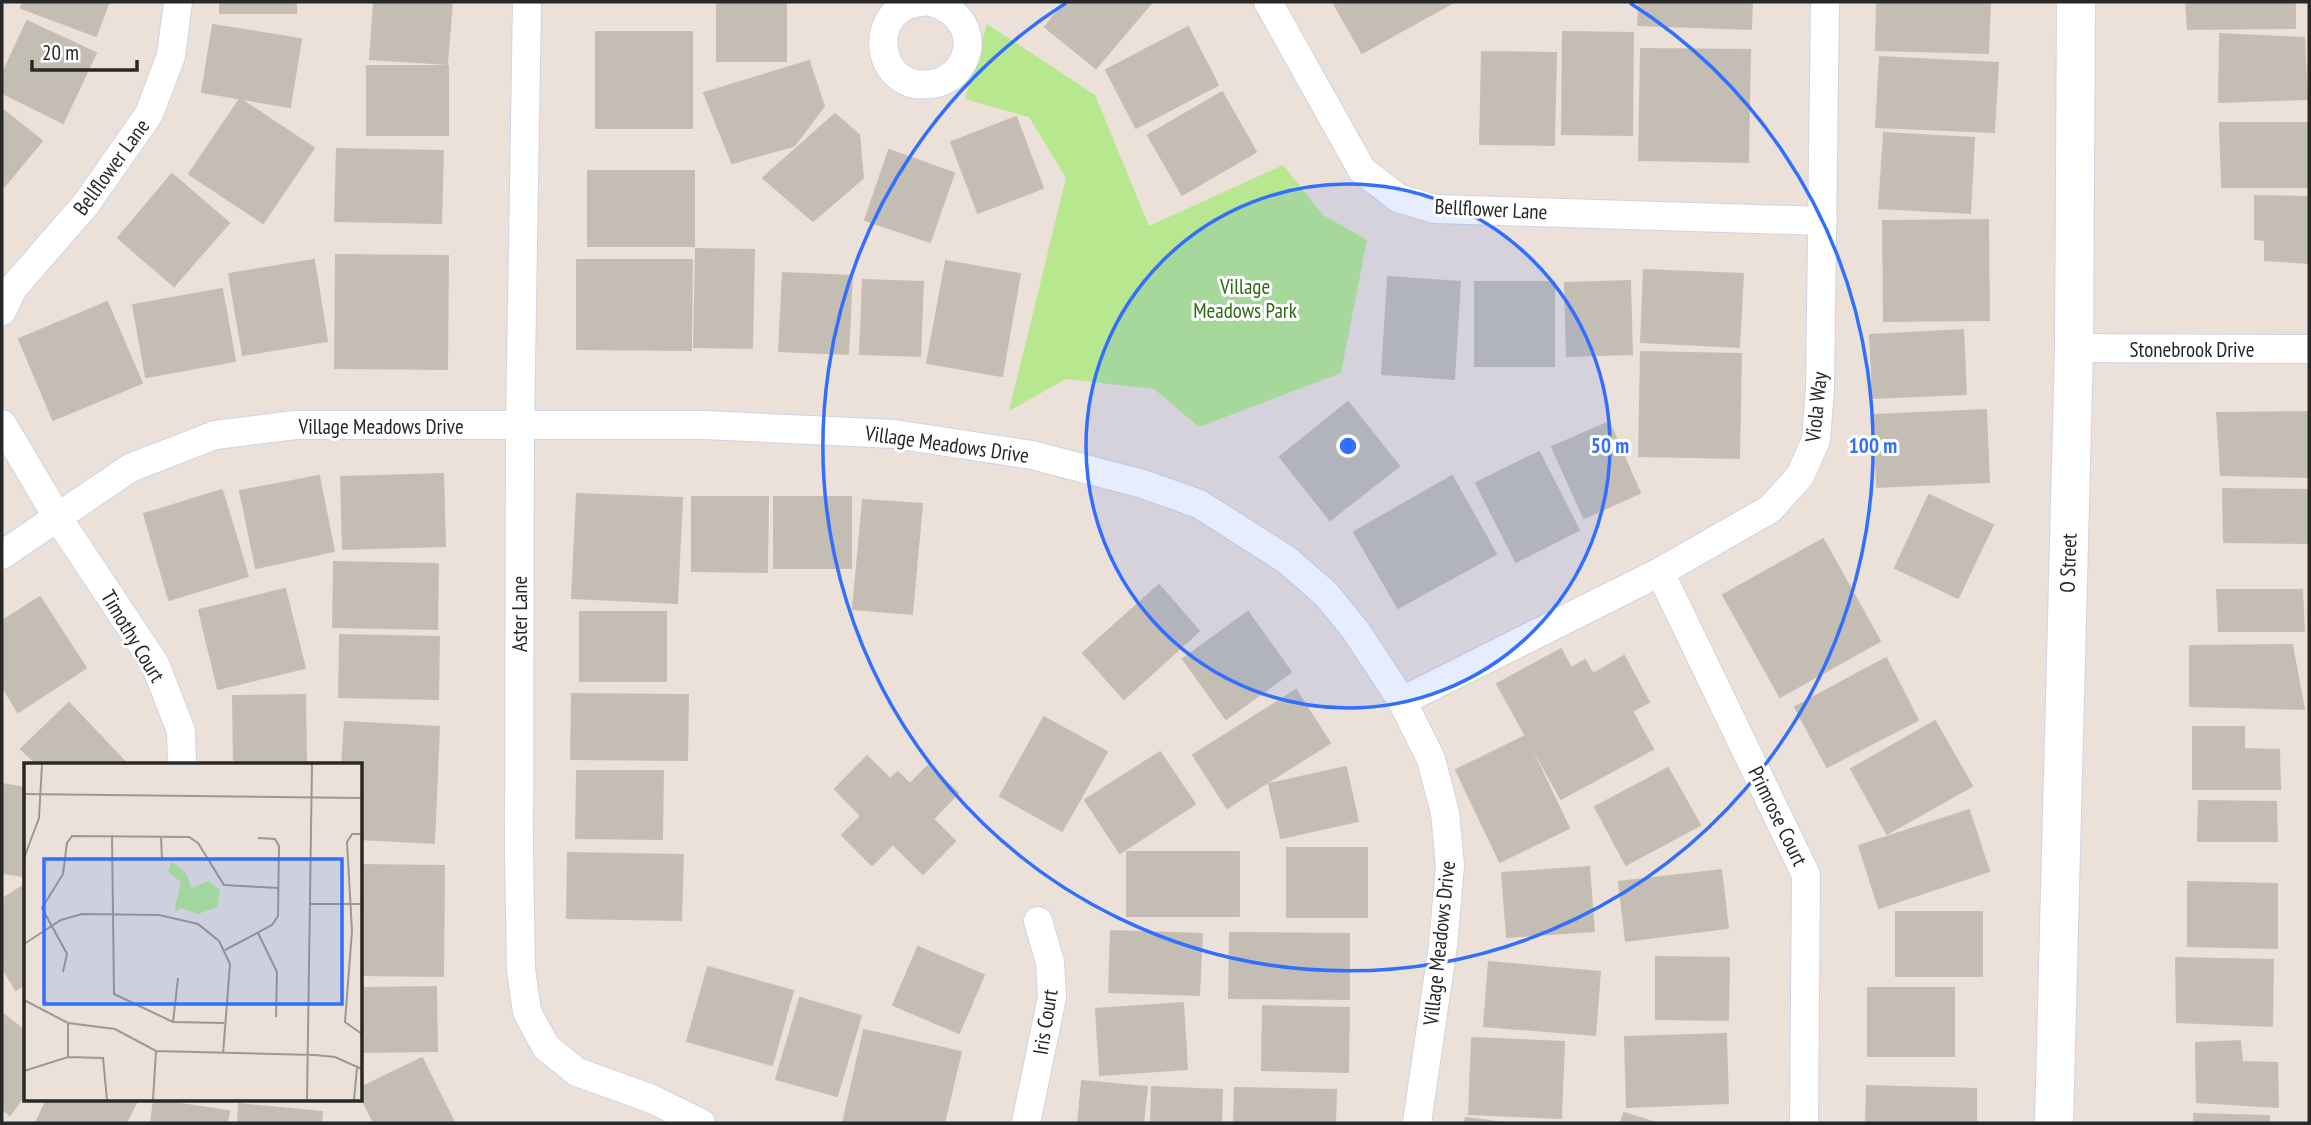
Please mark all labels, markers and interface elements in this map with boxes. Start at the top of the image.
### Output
scale bar [32,28,136,72]
text: 20 m [42,39,79,66]
street label: Bellflower Lane [67,113,155,221]
street label: Bellflower Lane [1434,193,1548,225]
park label: Village Meadows Park [1193,273,1297,324]
street label: Stonebrook Drive [2130,336,2254,363]
street label: Viola Way [1799,370,1833,444]
street label: Village Meadows Drive [297,413,464,440]
street label: Village Meadows Drive [862,419,1031,469]
text: 50 m [1591,432,1629,459]
text: 100 m [1849,432,1897,459]
centre of rings [1336,434,1360,458]
street label: O Street [2053,533,2083,593]
street label: Aster Lane [506,576,533,652]
street label: Timothy Court [95,585,171,687]
street label: Primrose Court [1742,762,1814,870]
inset map [24,763,362,1100]
street label: Village Meadows Drive [1417,859,1461,1028]
street label: Iris Court [1027,987,1064,1057]

